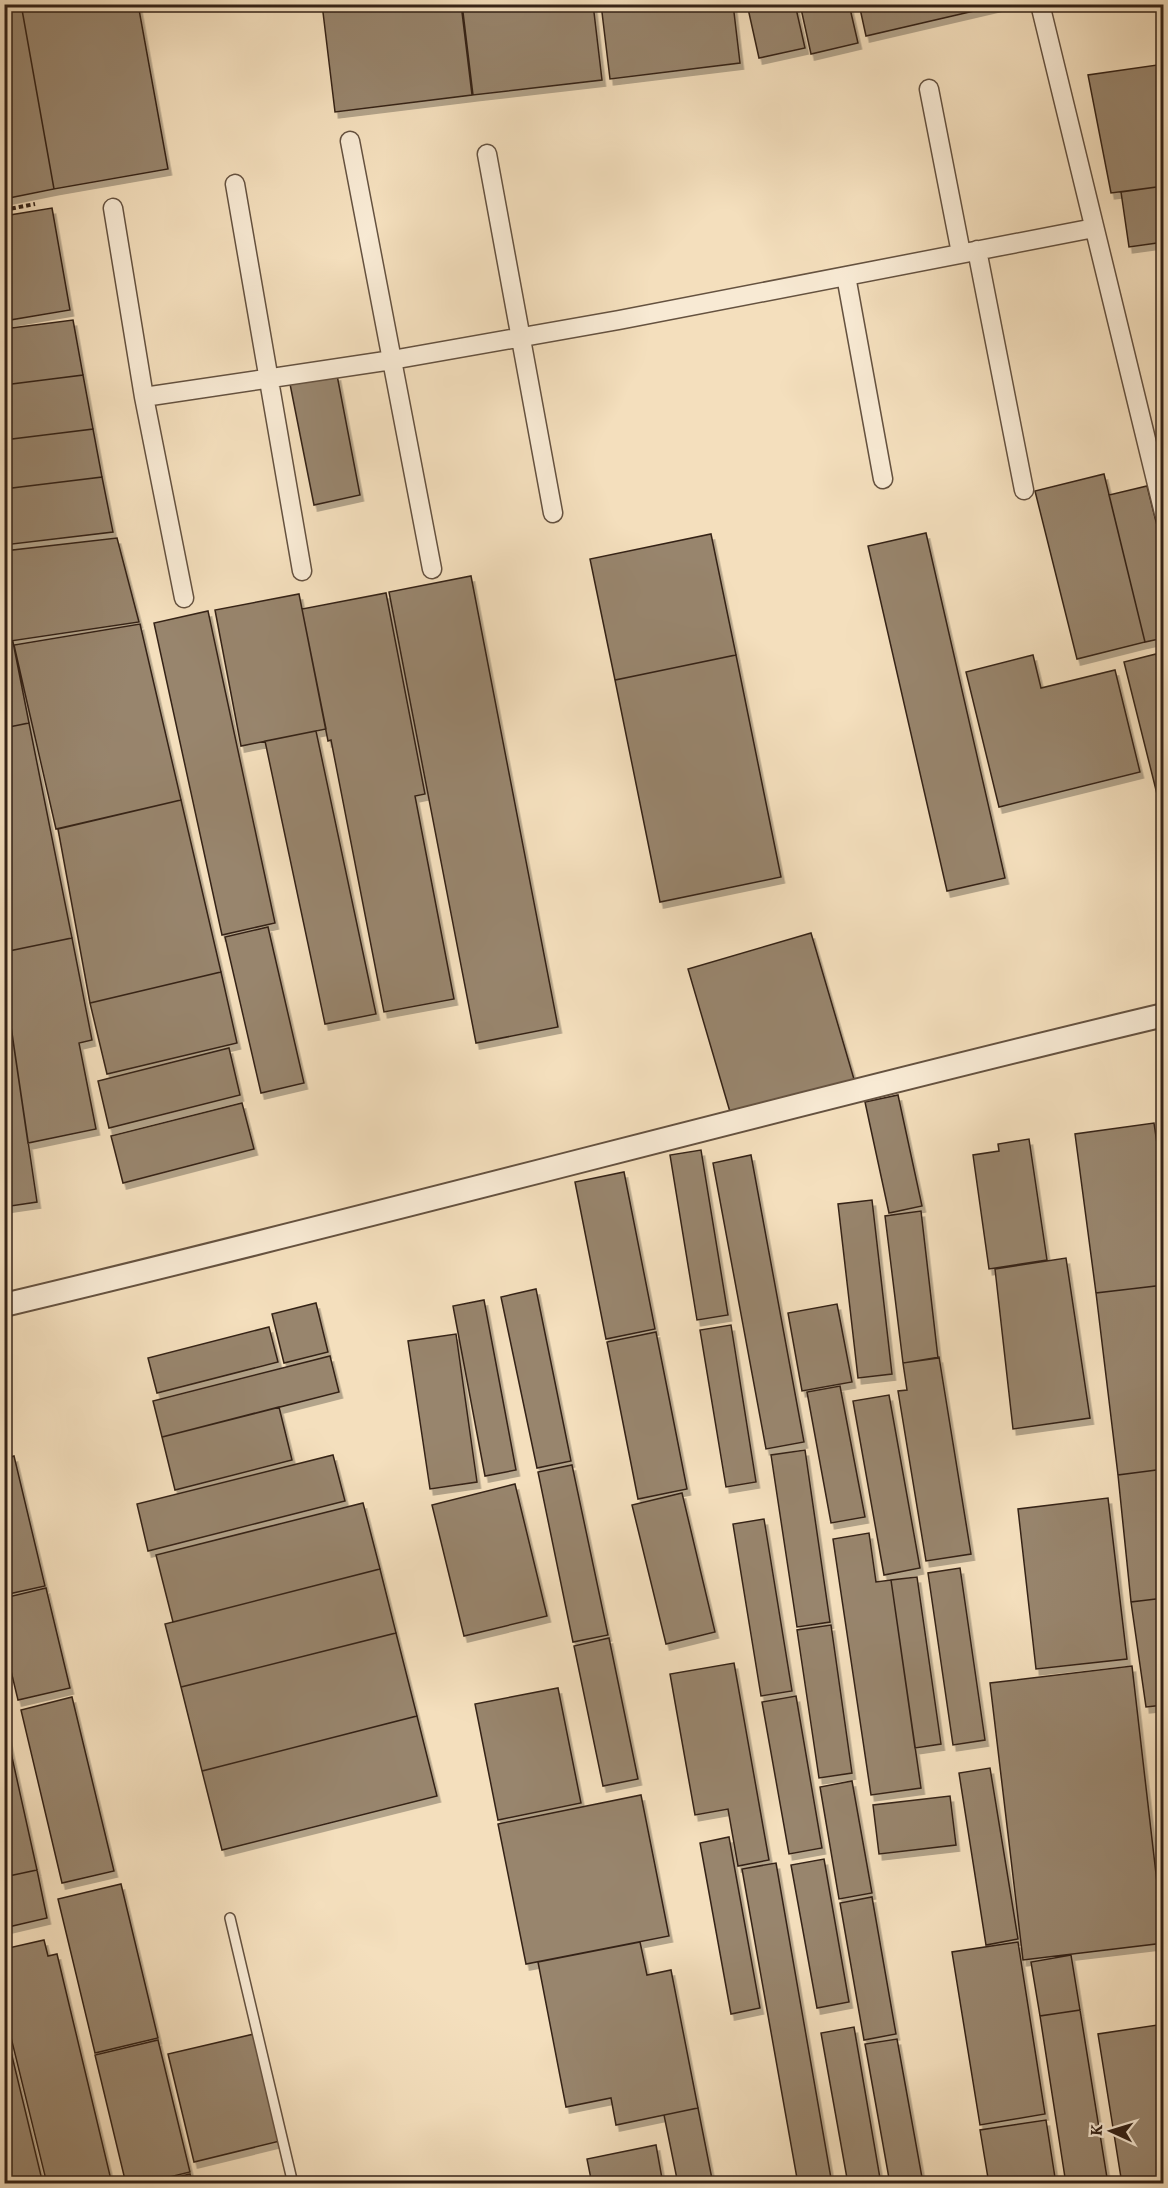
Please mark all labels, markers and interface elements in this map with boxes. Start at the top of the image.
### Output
north arrow [1081,2101,1141,2161]
text: K [1087,2123,1109,2137]

